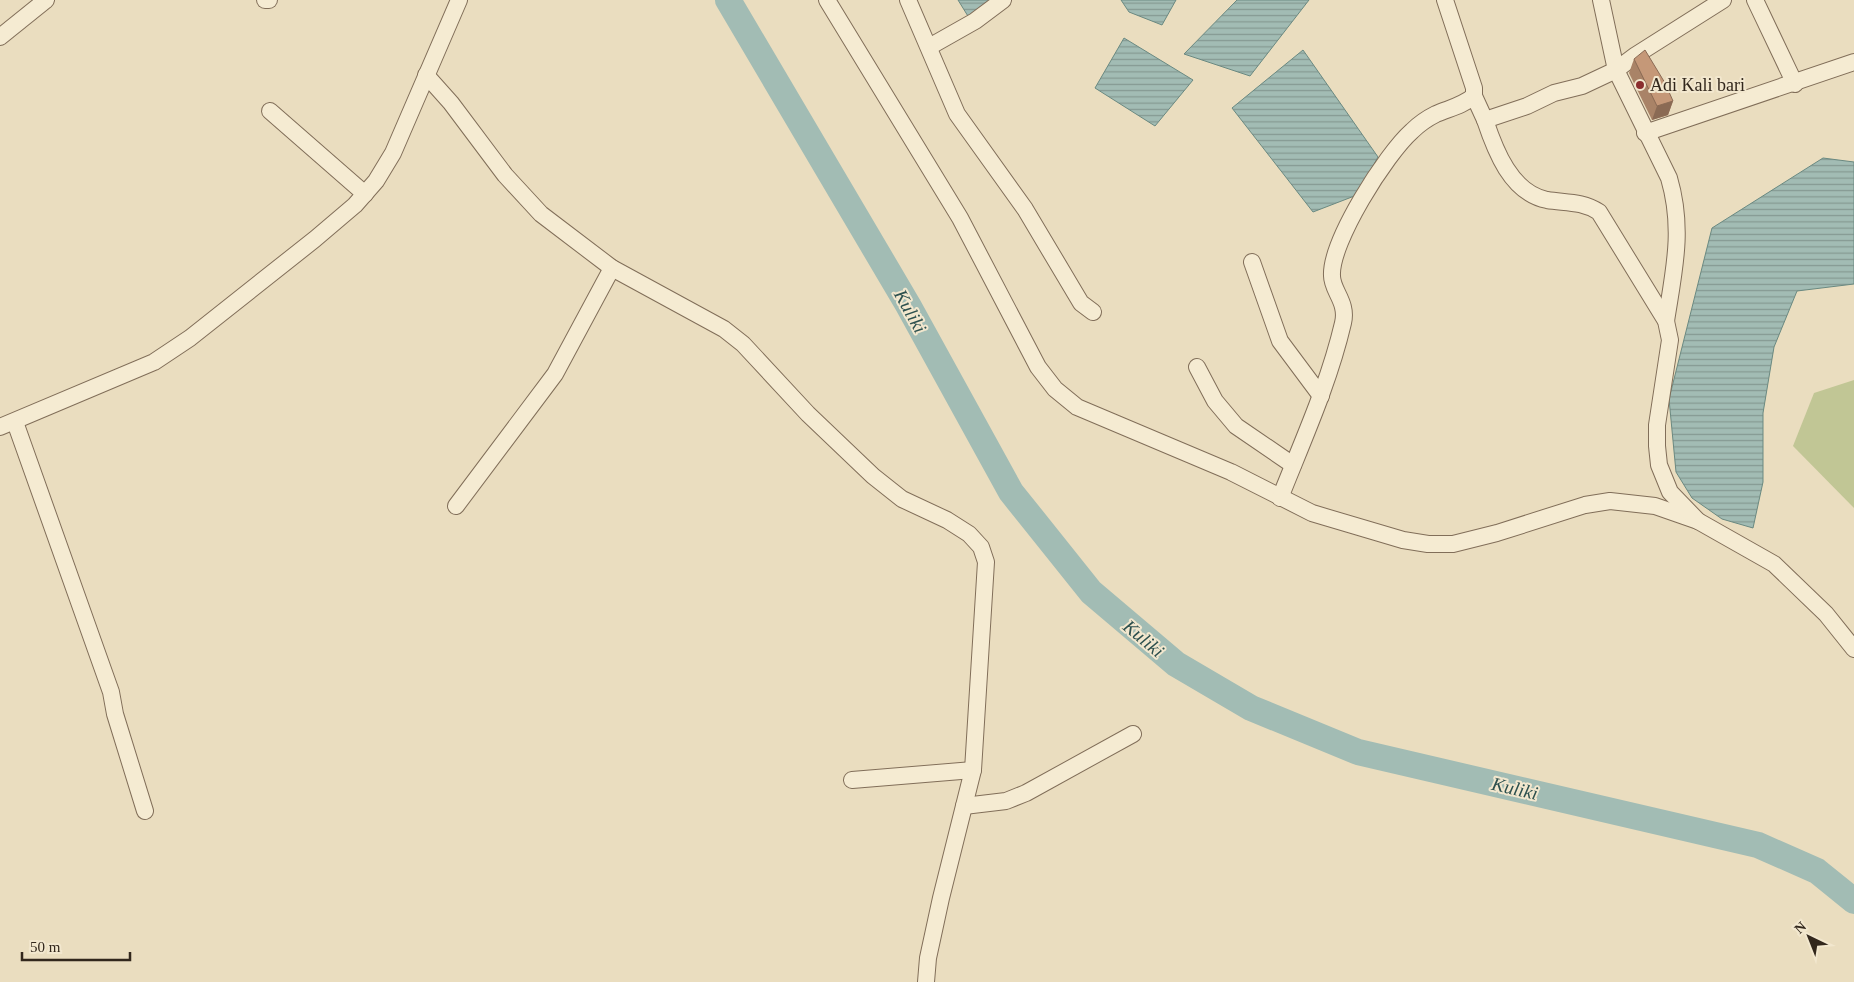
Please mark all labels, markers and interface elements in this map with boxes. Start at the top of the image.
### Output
place label: Adi Kali bari [1650,75,1745,95]
marker: Adi Kali bari [1634,79,1646,91]
water label: Kuliki [890,285,931,337]
water label: Kuliki [1118,615,1168,661]
water label: Kuliki [1489,773,1540,804]
north arrow [1784,912,1834,962]
text: N [1792,919,1809,937]
scale bar [22,930,130,962]
text: 50 m [30,939,61,955]

